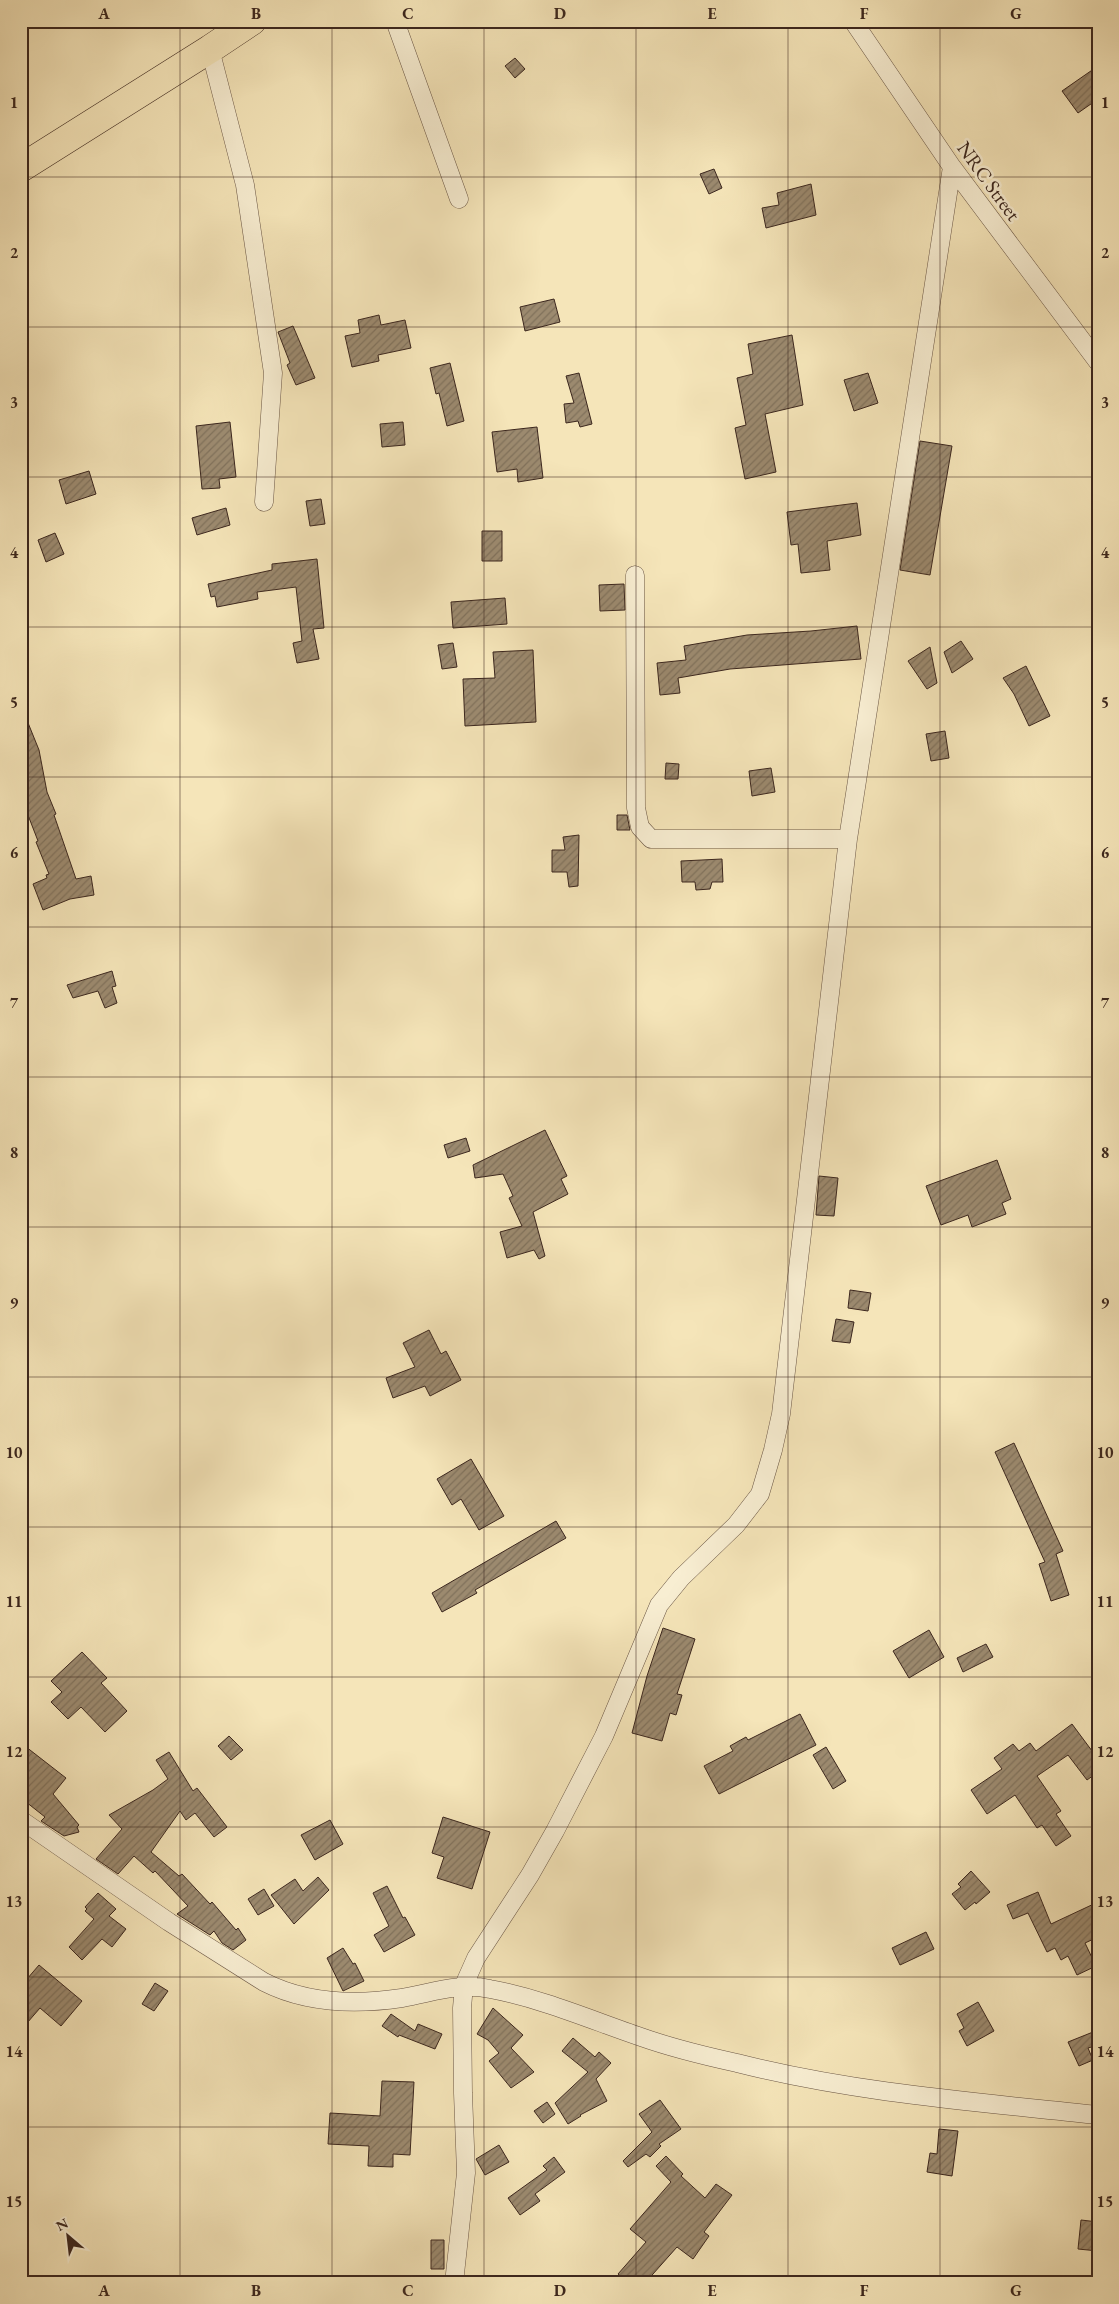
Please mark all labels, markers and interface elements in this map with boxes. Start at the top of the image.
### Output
text: A [97,3,110,24]
text: B [251,3,261,24]
text: C [402,3,414,24]
text: D [554,3,566,24]
text: E [707,3,717,24]
text: F [860,3,869,24]
text: G [1010,3,1022,24]
text: 1 [10,92,18,113]
text: 1 [1101,92,1109,113]
street label: NRC Street [951,136,1027,227]
text: 2 [10,242,19,263]
text: 2 [1101,242,1110,263]
text: 3 [10,392,18,413]
text: 3 [1101,392,1109,413]
text: 4 [10,542,19,563]
text: 4 [1101,542,1110,563]
text: 5 [10,692,18,713]
text: 5 [1101,692,1109,713]
text: 6 [10,842,19,863]
text: 6 [1101,842,1110,863]
text: 7 [10,992,19,1013]
text: 7 [1101,992,1110,1013]
text: 8 [10,1142,18,1163]
text: 8 [1101,1142,1109,1163]
text: 9 [10,1292,19,1313]
text: 9 [1101,1292,1110,1313]
text: 10 [6,1442,23,1463]
text: 10 [1097,1442,1114,1463]
text: 11 [6,1591,22,1612]
text: 11 [1097,1591,1113,1612]
text: 12 [6,1741,23,1762]
text: 12 [1097,1741,1114,1762]
text: 13 [6,1891,22,1912]
text: 13 [1097,1891,1113,1912]
text: 14 [6,2041,23,2062]
text: 14 [1097,2041,1114,2062]
text: 15 [6,2191,22,2212]
text: 15 [1097,2191,1113,2212]
north arrow [42,2212,92,2262]
text: N [53,2214,72,2235]
text: A [97,2280,110,2301]
text: B [251,2280,261,2301]
text: C [402,2280,414,2301]
text: D [554,2280,566,2301]
text: E [707,2280,717,2301]
text: F [860,2280,869,2301]
text: G [1010,2280,1022,2301]

